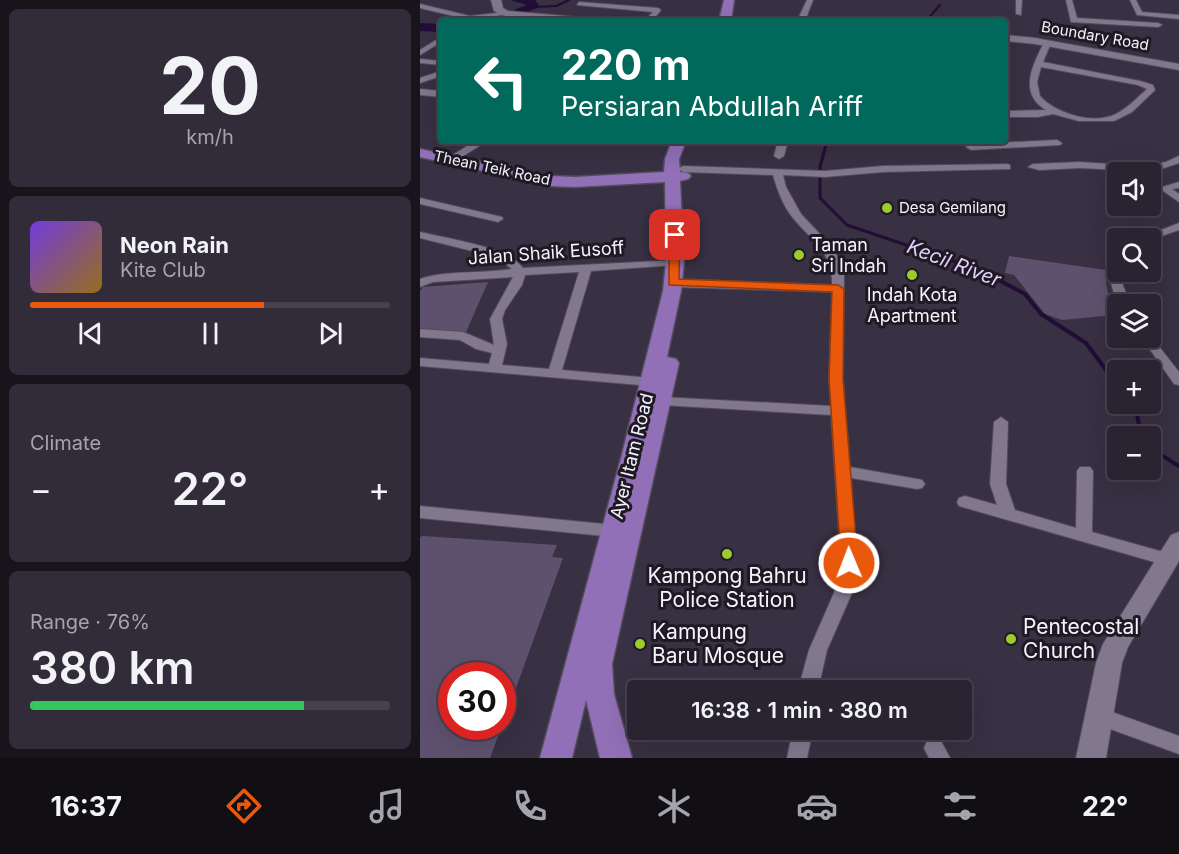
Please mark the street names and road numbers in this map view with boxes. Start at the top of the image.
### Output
street label: Boundary Road [1040,17,1150,54]
street label: Thean Teik Road [432,146,552,189]
street label: Jalan Shaik Eusoff [467,237,625,268]
street label: Ayer Itam Road [606,391,657,521]

